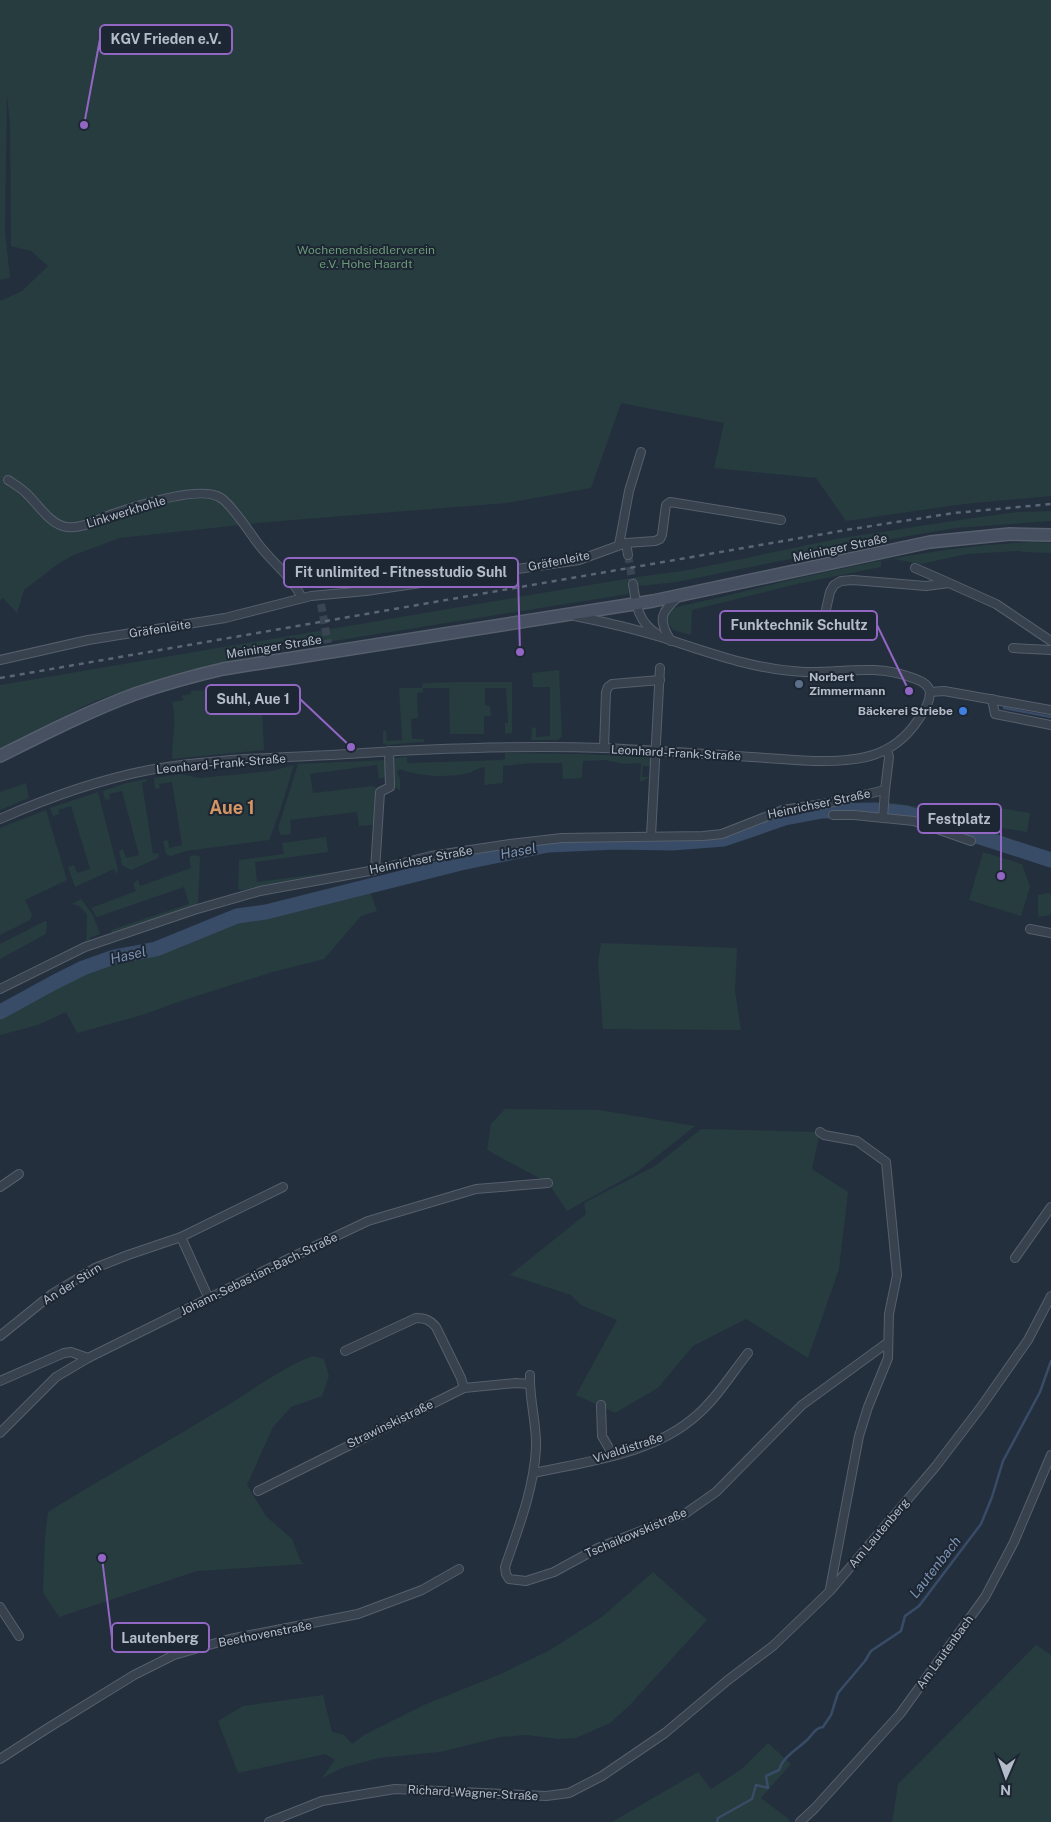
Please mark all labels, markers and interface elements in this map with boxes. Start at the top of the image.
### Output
callout: KGV Frieden e.V. [100,25,232,54]
text: KGV Frieden e.V. [110,31,222,47]
park label: Wochenendsiedlerverein e.V. Hohe Haardt [297,243,435,271]
street label: Linkwerkhohle [85,493,167,531]
street label: Meininger Straße [791,531,889,565]
street label: Gräfenleite [527,548,591,574]
callout: Fit unlimited - Fitnesstudio Suhl [284,558,518,587]
text: Fit unlimited - Fitnesstudio Suhl [295,564,508,580]
callout: Funktechnik Schultz [720,611,877,640]
street label: Gräfenleite [128,617,192,641]
text: Funktechnik Schultz [731,617,867,633]
street label: Meininger Straße [225,633,323,661]
place label: Norbert Zimmermann [809,670,885,698]
marker: Norbert Zimmermann [793,678,805,690]
callout: Suhl, Aue 1 [206,685,300,714]
text: Suhl, Aue 1 [216,691,290,707]
place label: Bäckerei Striebe [858,704,953,718]
marker: Bäckerei Striebe [957,705,969,717]
street label: Leonhard-Frank-Straße [611,743,742,763]
street label: Leonhard-Frank-Straße [155,751,287,777]
street label: Heinrichser Straße [766,786,872,822]
district label: Aue 1 [209,797,255,818]
callout: Festplatz [918,804,1001,833]
text: Festplatz [928,811,991,827]
water label: Hasel [499,840,537,862]
street label: Heinrichser Straße [368,843,474,877]
water label: Hasel [109,943,147,967]
street label: Johann-Sebastian-Bach-Straße [178,1230,340,1318]
street label: An der Stirn [40,1260,104,1308]
street label: Strawinskistraße [345,1397,435,1451]
street label: Vivaldistraße [591,1430,665,1466]
street label: Am Lautenberg [846,1495,912,1571]
street label: Tschaikowskistraße [583,1505,689,1561]
water label: Lautenbach [906,1533,964,1601]
street label: Am Lautenbach [914,1612,976,1691]
street label: Beethovenstraße [217,1618,313,1650]
callout: Lautenberg [112,1623,209,1652]
text: Lautenberg [121,1630,199,1646]
north arrow [981,1752,1031,1802]
text: N [1000,1782,1011,1798]
street label: Richard-Wagner-Straße [407,1783,539,1803]

